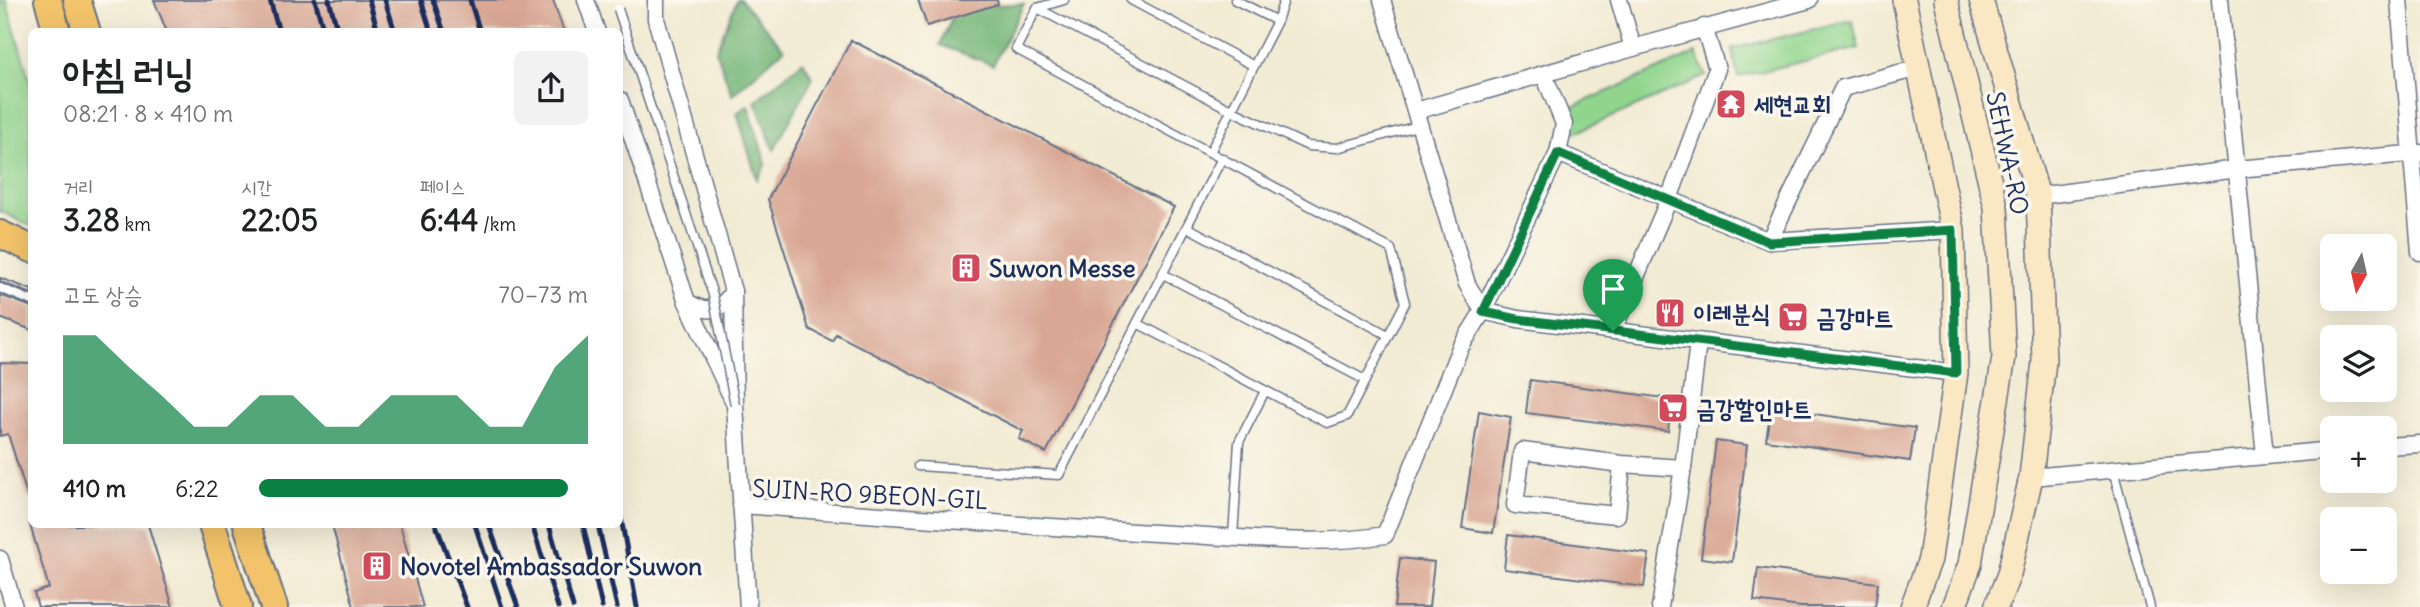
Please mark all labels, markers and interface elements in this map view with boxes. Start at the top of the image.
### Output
text: 아침 러닝 [63,49,194,96]
button: share [514,51,588,125]
temple icon: 세현교회 [1714,87,1748,121]
place label: 세현교회 [1753,89,1831,119]
street label: SEHWA-RO [1980,89,2036,217]
text: 08:21 · 8 × 410 m [63,99,233,128]
text: 거리 [63,175,94,199]
text: 시간 [241,175,272,199]
text: 페이스 [420,175,466,199]
text: 3.28 [63,201,120,239]
text: 22:05 [241,201,318,239]
text: 6:44 [420,201,478,239]
text: km [120,212,151,236]
text: /km [478,212,516,236]
north arrow [2320,234,2398,312]
map controls [2320,234,2397,584]
building icon: Suwon Messe [949,251,983,285]
place label: Suwon Messe [989,253,1135,283]
pin [1583,259,1643,331]
icon: arrive [1594,270,1632,308]
text: 고도 상승 [63,280,143,309]
text: 70–73 m [499,280,588,309]
restaurant icon: 이레분식 [1653,296,1687,330]
place label: 이레분식 [1693,298,1770,328]
supermarket icon: 금강마트 [1776,300,1810,334]
place label: 금강마트 [1816,302,1893,332]
button: layers [2320,325,2397,402]
supermarket icon: 금강할인마트 [1656,391,1690,425]
place label: 금강할인마트 [1696,393,1812,423]
button: + [2320,416,2397,493]
street label: SUIN-RO 9BEON-GIL [751,473,989,515]
text: 410 m [63,474,126,503]
text: 6:22 [175,474,219,503]
button: − [2320,507,2397,584]
building icon: Novotel Ambassador Suwon [360,549,394,583]
place label: Novotel Ambassador Suwon [400,551,702,581]

